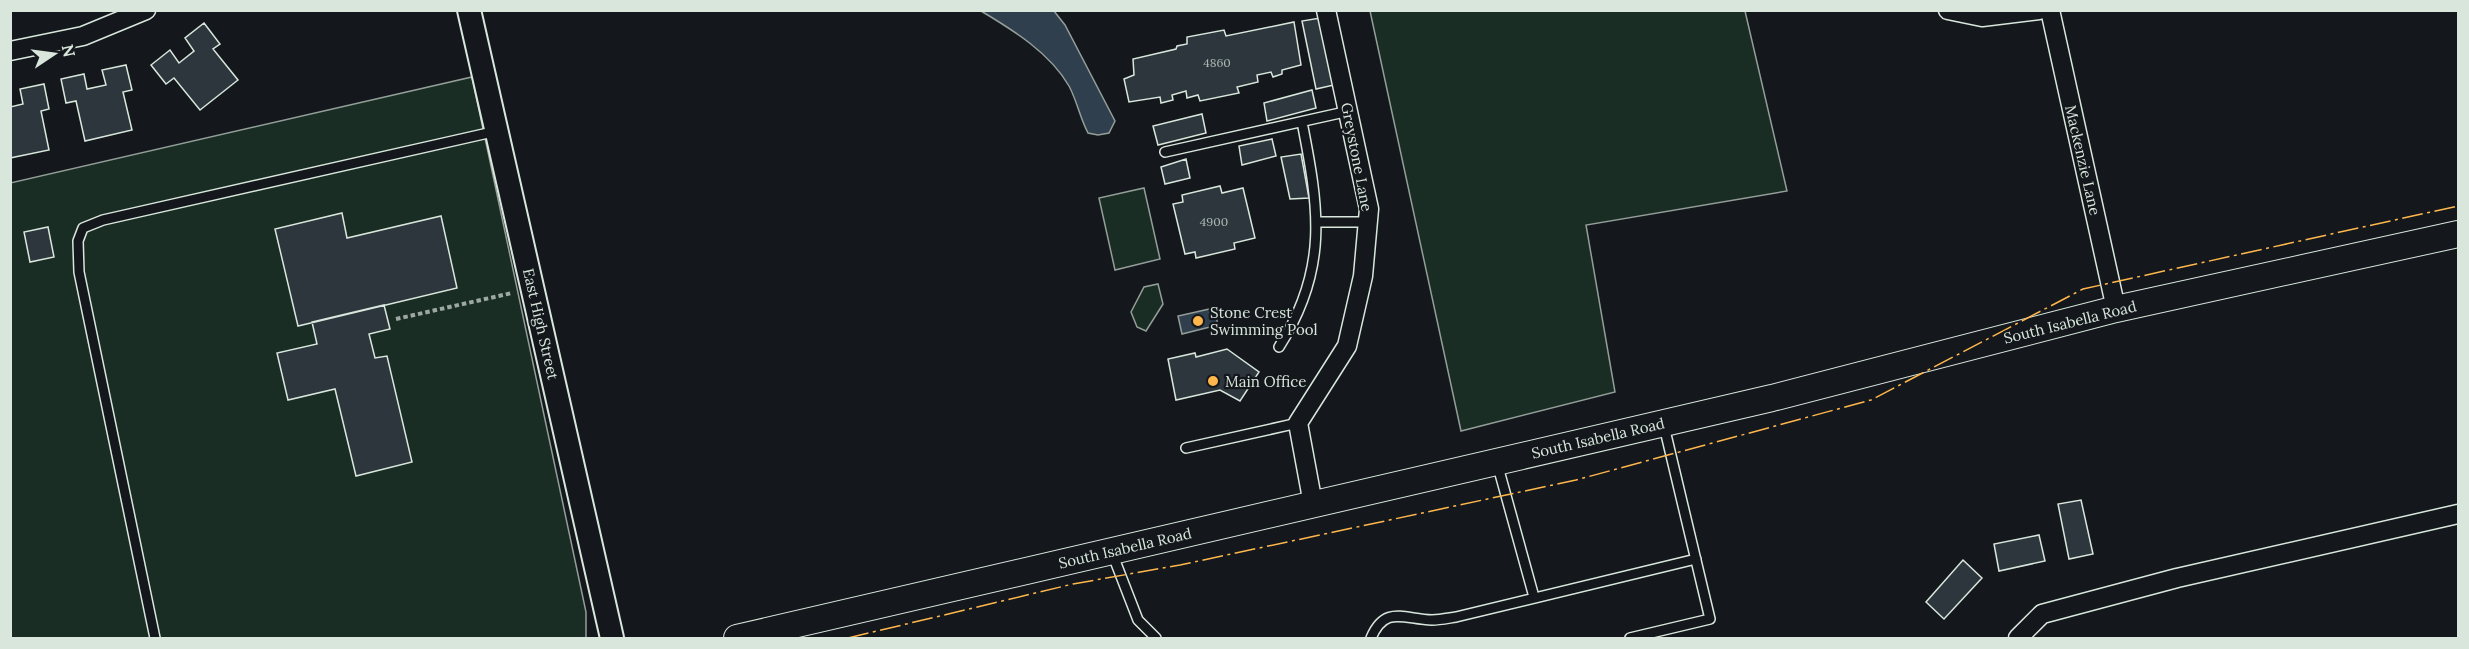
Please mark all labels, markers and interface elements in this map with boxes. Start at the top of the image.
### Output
north arrow [24,24,84,84]
text: N [57,42,80,59]
house number: 4860 [1203,55,1231,70]
street label: Greystone Lane [1337,101,1377,213]
street label: Mackenzie Lane [2061,103,2105,217]
house number: 4900 [1200,214,1228,229]
street label: East High Street [519,266,563,382]
street label: South Isabella Road [2002,296,2138,348]
place label: Stone Crest Swimming Pool [1210,303,1318,339]
marker: Stone Crest Swimming Pool [1191,314,1205,328]
place label: Main Office [1225,372,1306,391]
marker: Main Office [1206,374,1220,388]
street label: South Isabella Road [1530,413,1666,463]
street label: South Isabella Road [1057,523,1193,573]

